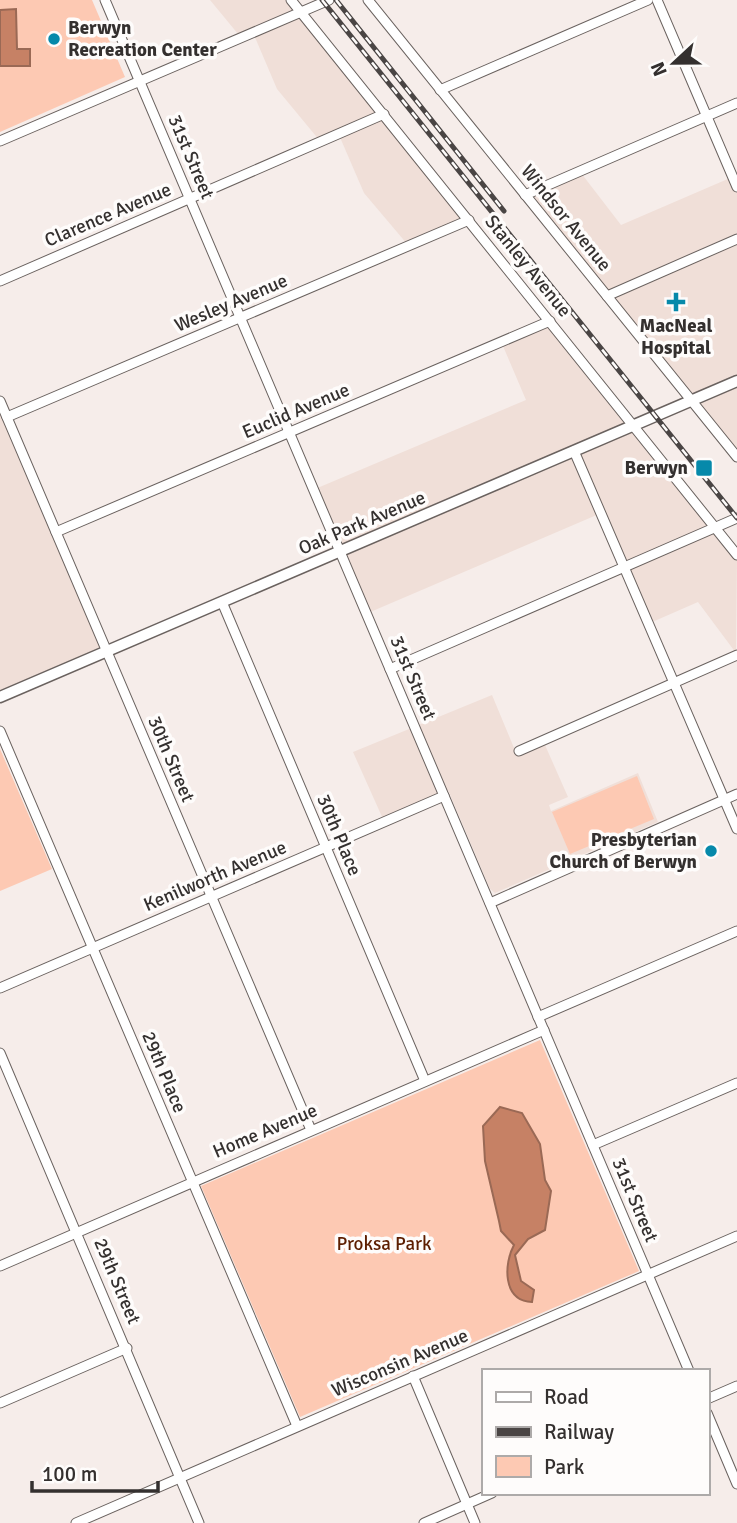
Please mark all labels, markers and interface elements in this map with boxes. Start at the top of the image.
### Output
place label: Berwyn Recreation Center [68,16,217,62]
north arrow [639,28,709,98]
marker: Berwyn Recreation Center [46,31,62,47]
text: N [646,58,673,80]
street label: 31st Street [163,111,220,203]
street label: Windsor Avenue [516,160,616,276]
street label: Clarence Avenue [41,178,175,252]
street label: Stanley Avenue [480,210,576,322]
street label: Wesley Avenue [171,268,291,338]
marker: MacNeal Hospital [666,292,686,312]
place label: MacNeal Hospital [640,314,712,360]
street label: Euclid Avenue [239,378,353,444]
place label: Berwyn [625,456,688,480]
marker: Berwyn [694,458,714,478]
street label: Oak Park Avenue [295,485,429,561]
street label: 31st Street [385,632,442,724]
street label: 30th Street [142,712,200,806]
street label: 30th Place [311,791,367,879]
place label: Presbyterian Church of Berwyn [550,828,697,874]
street label: Kenilworth Avenue [140,835,290,917]
marker: Presbyterian Church of Berwyn [703,843,719,859]
street label: 29th Place [136,1028,192,1116]
street label: Home Avenue [209,1098,321,1164]
street label: 31st Street [607,1154,664,1246]
park label: Proksa Park [336,1232,432,1256]
street label: 29th Street [88,1234,146,1328]
street label: Wisconsin Avenue [328,1323,472,1403]
legend [482,1369,709,1495]
text: Road [544,1384,589,1410]
text: Railway [544,1419,614,1445]
scale bar [32,1450,158,1494]
text: Park [544,1454,585,1480]
text: 100 m [42,1461,97,1487]

